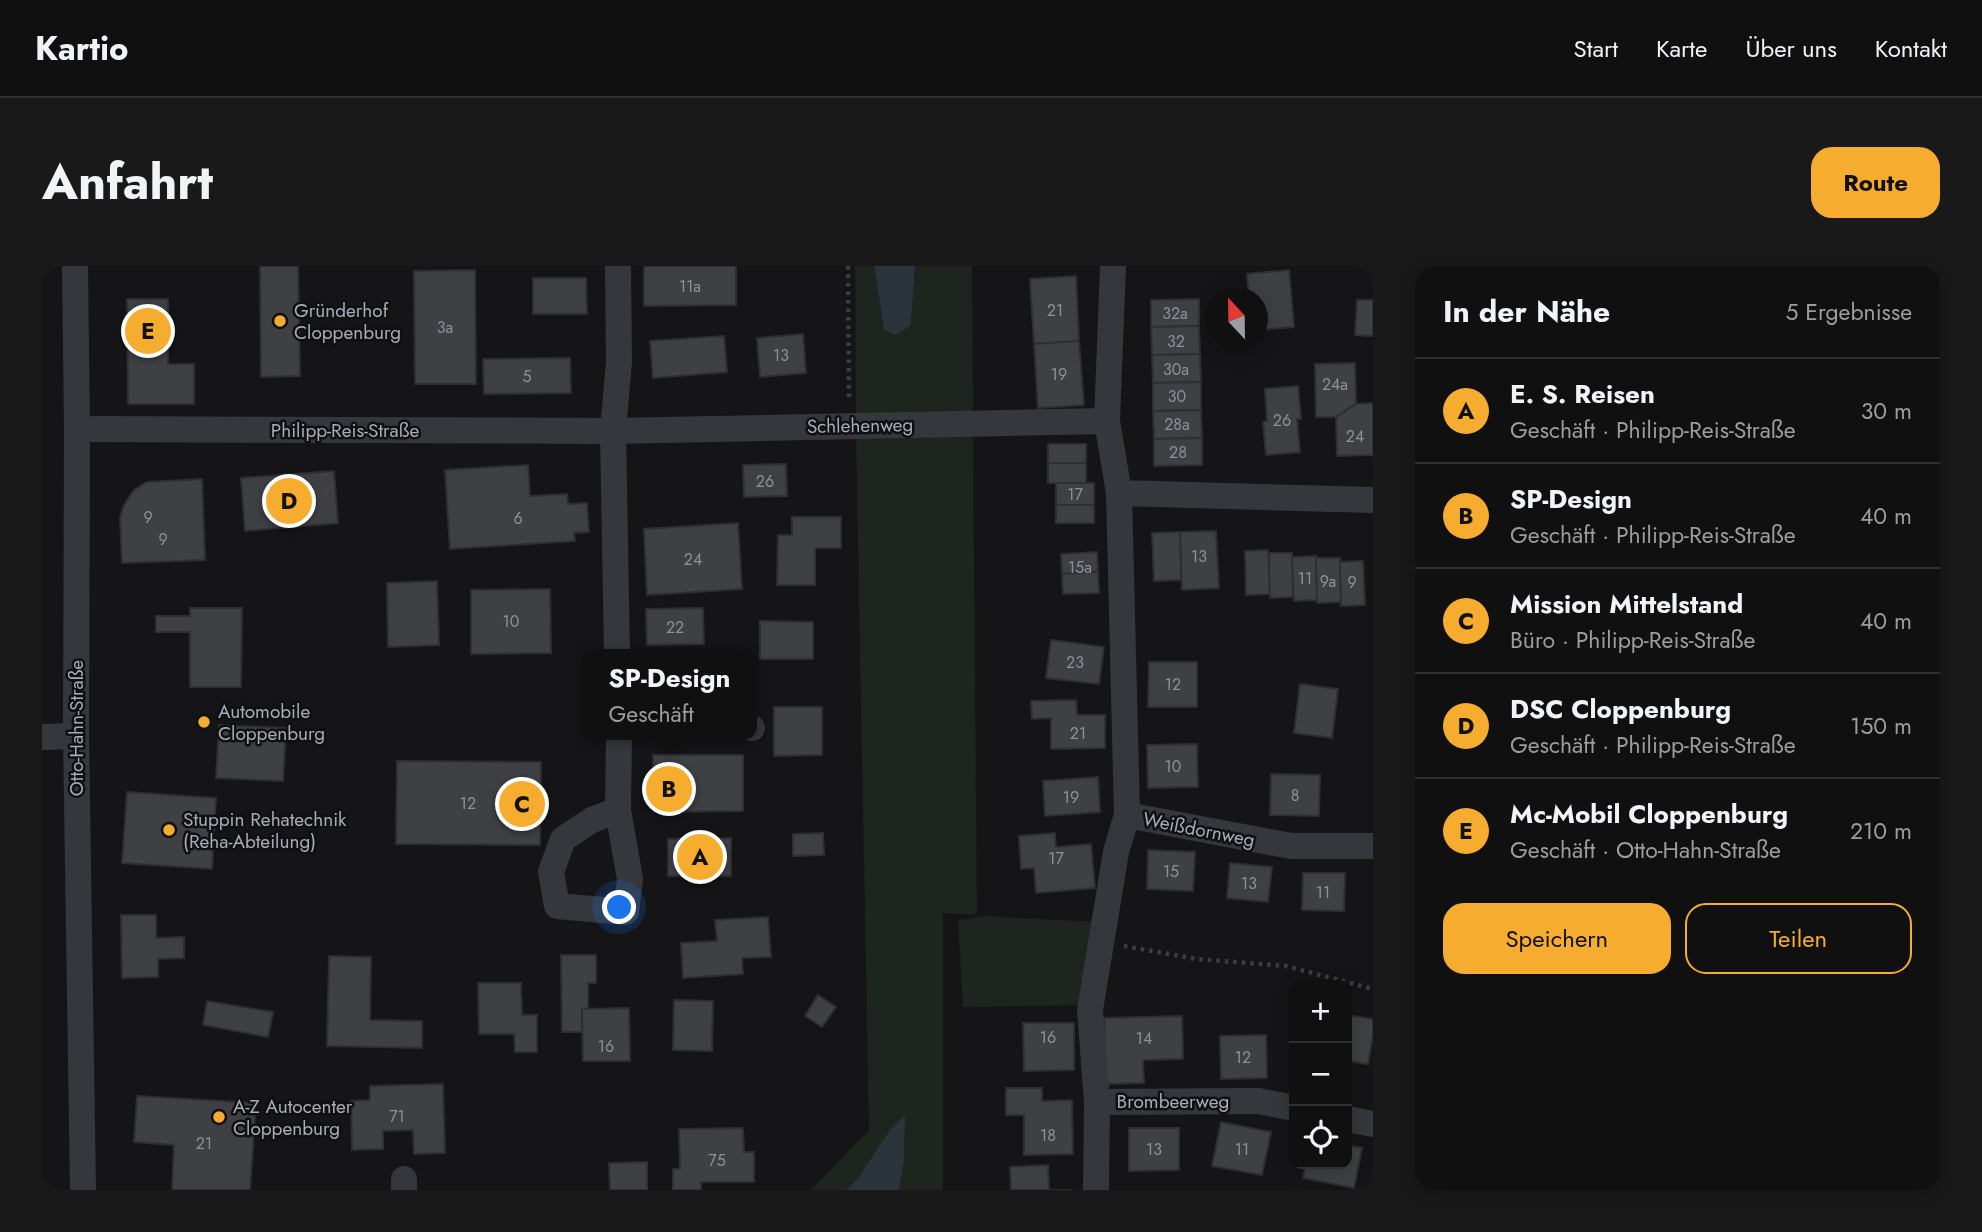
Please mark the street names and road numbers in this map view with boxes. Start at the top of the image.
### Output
street label: Schlehenweg [807,411,913,440]
street label: Philipp-Reis-Straße [271,417,419,444]
street label: Otto-Hahn-Straße [63,660,90,796]
street label: Weißdornweg [1141,805,1257,854]
street label: Brombeerweg [1117,1088,1229,1115]

